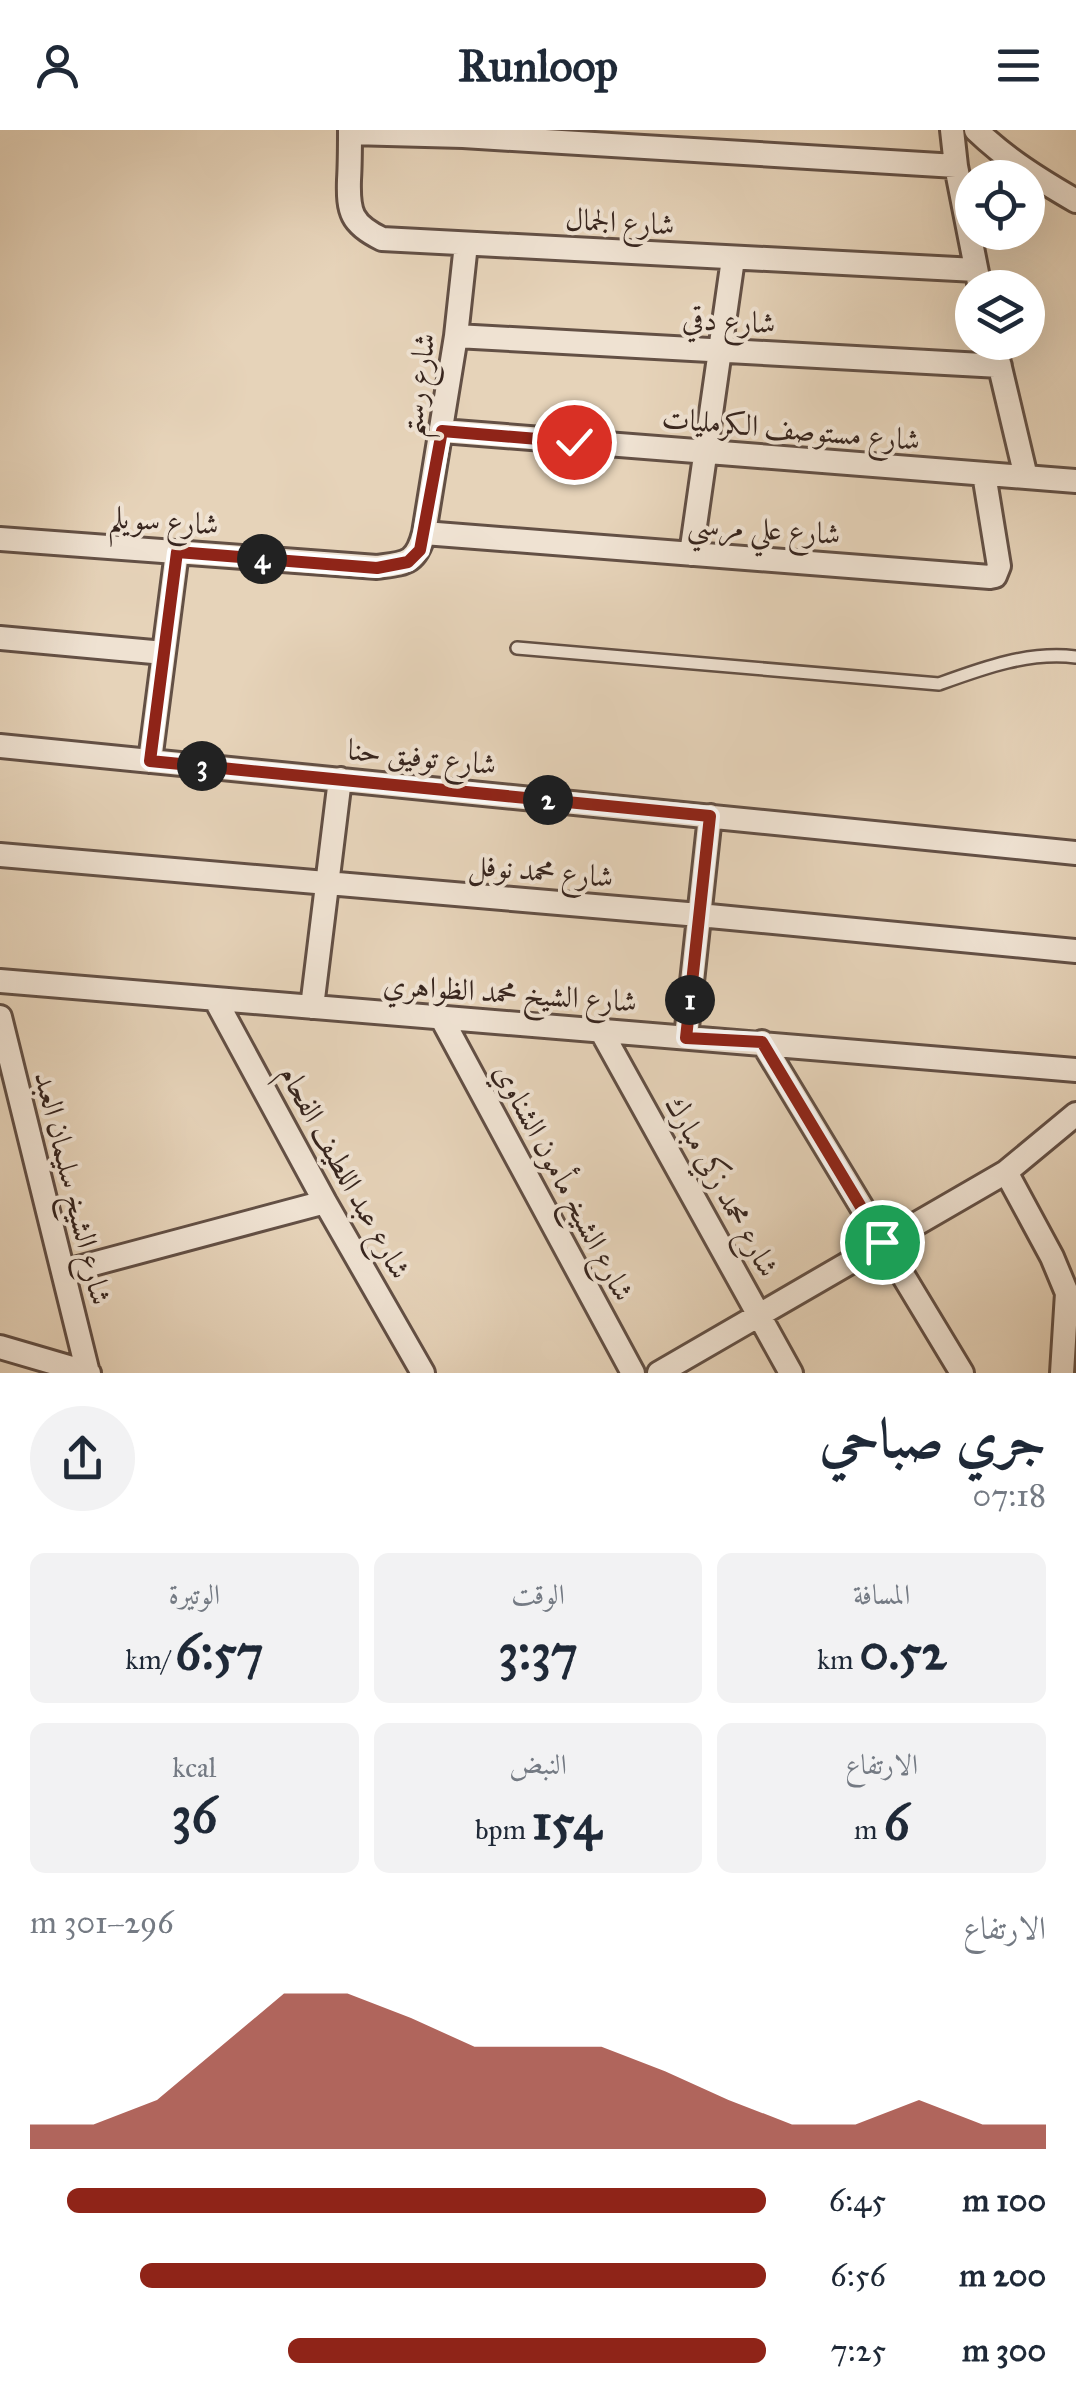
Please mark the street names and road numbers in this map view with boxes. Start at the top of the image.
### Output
street label: شارع الجمال [564,201,676,250]
street label: شارع دقي [681,301,777,348]
street label: شارع رستم [393,331,454,441]
street label: شارع مستوصف الكرمليات [660,400,922,465]
street label: شارع سويلم [107,499,220,555]
street label: شارع علي مرسي [685,506,842,563]
street label: شارع توفيق حنا [345,731,498,790]
street label: شارع محمد نوفل [466,847,615,902]
street label: شارع الشيخ محمد الظواهري [381,966,638,1029]
street label: شارع الشيخ مأمون الشناوي [478,1056,645,1311]
street label: شارع عبد اللطيف الفحام [264,1059,419,1289]
street label: شارع الشيخ سليمان العبد [18,1068,119,1311]
street label: شارع محمد زكي مبارك [651,1088,788,1286]

